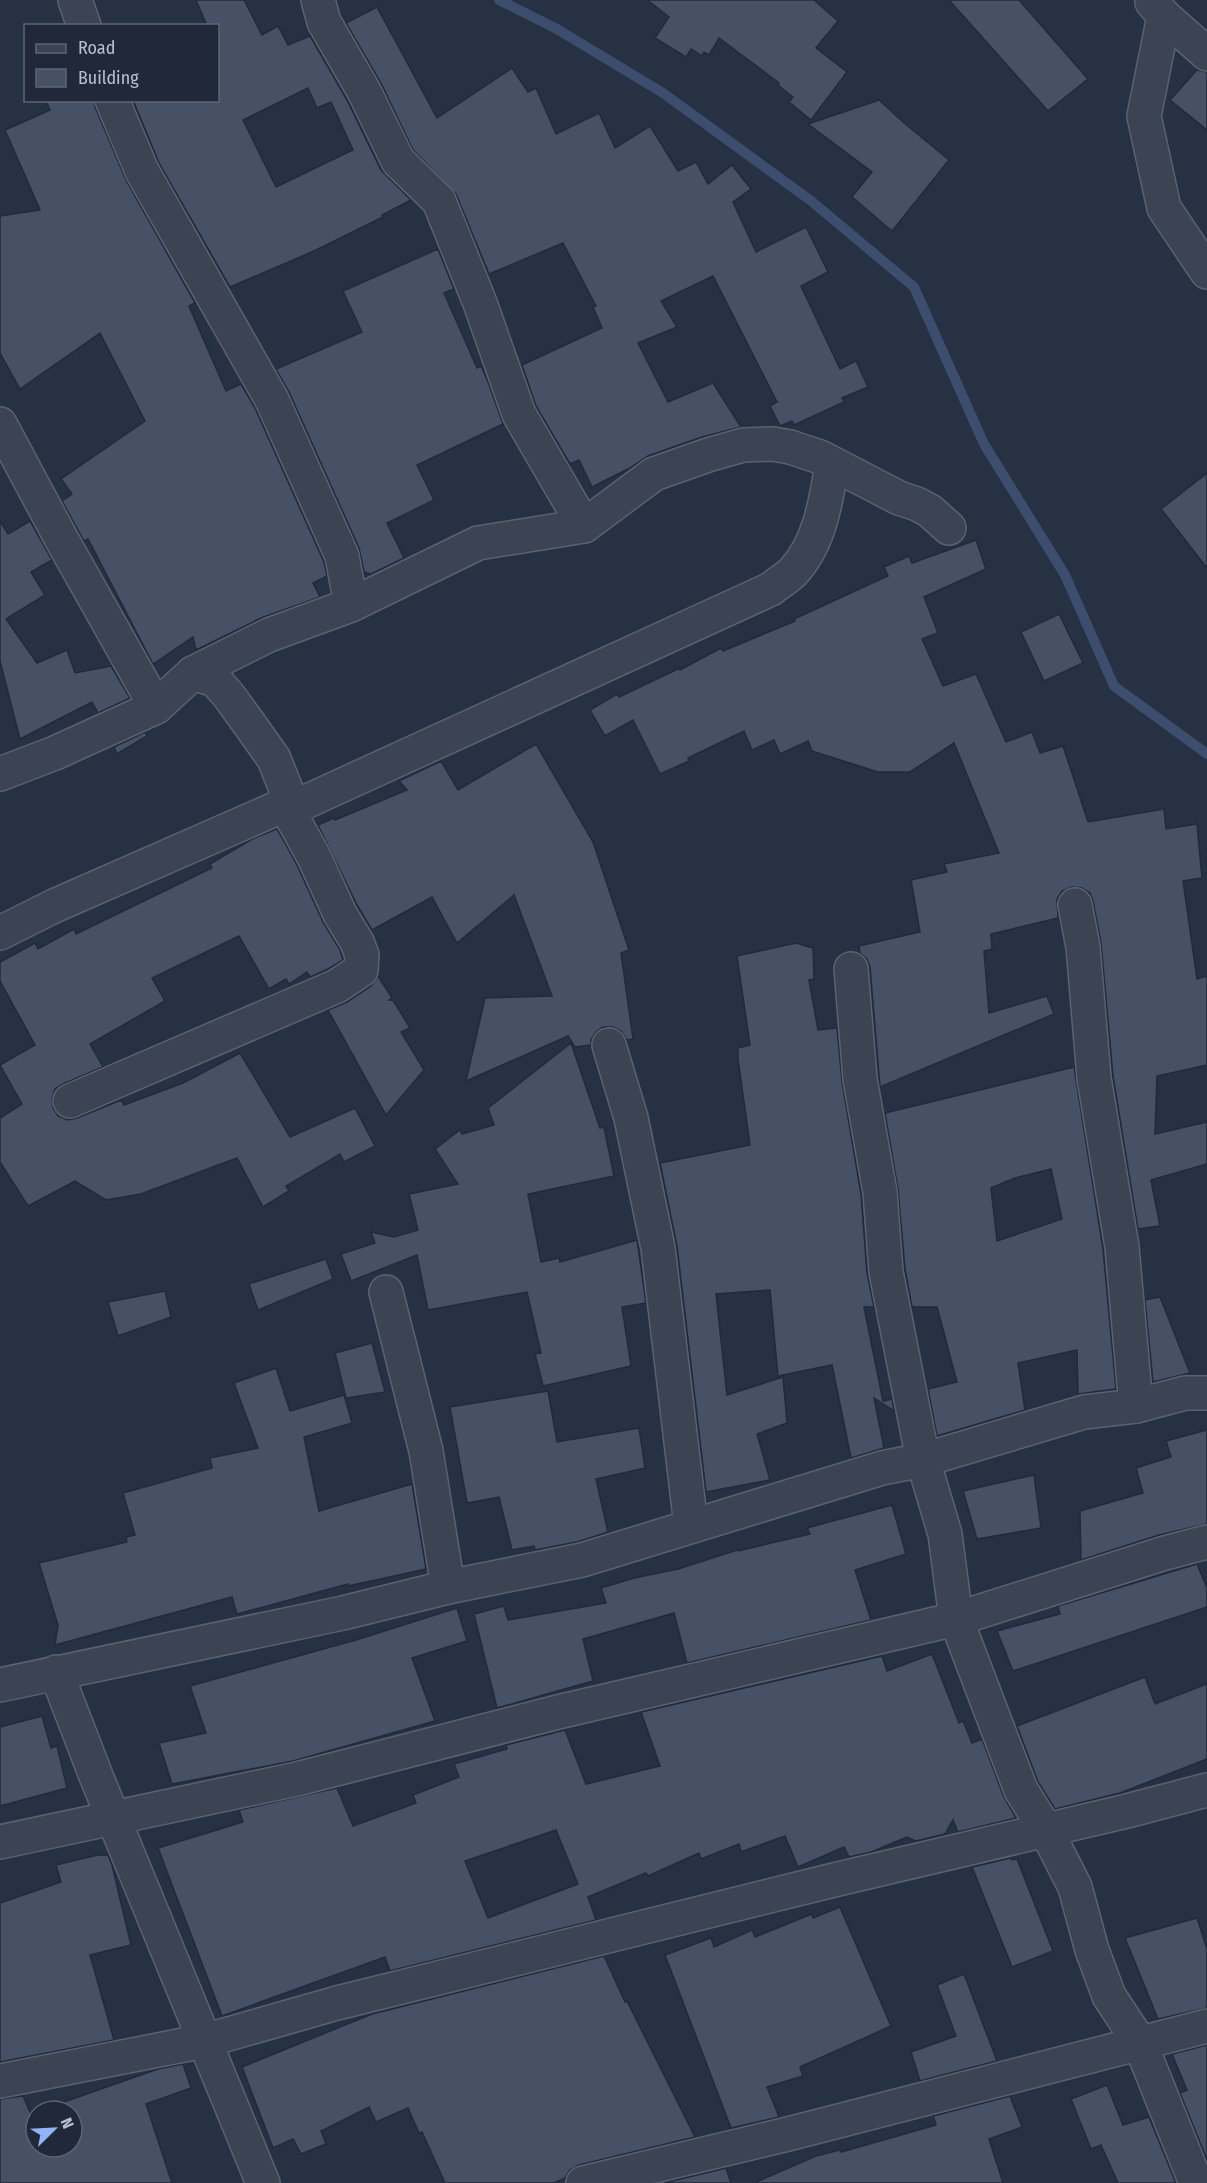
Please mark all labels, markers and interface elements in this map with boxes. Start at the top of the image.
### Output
legend [24,24,219,102]
text: Road [78,37,115,59]
text: Building [78,67,139,89]
north arrow [24,2099,84,2159]
text: N [57,2115,78,2131]

